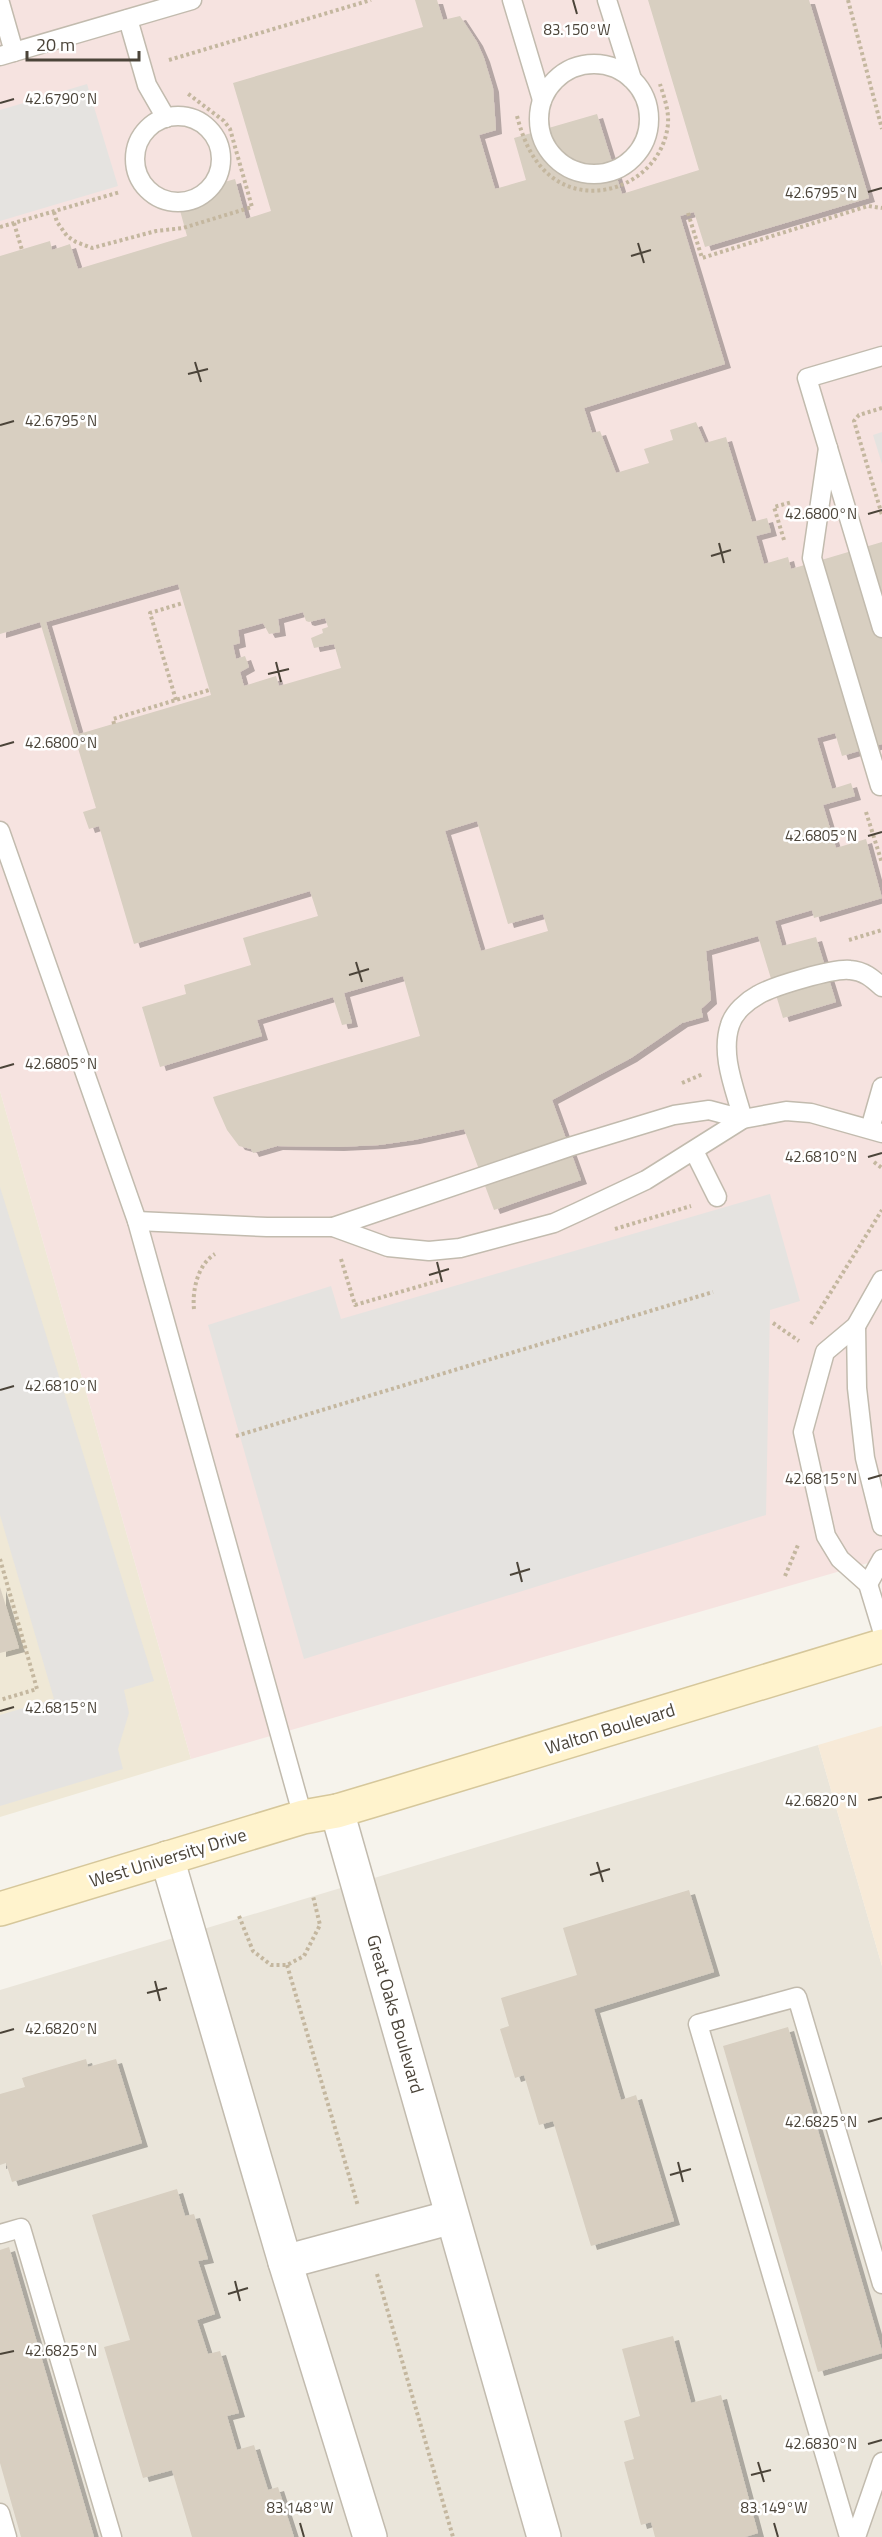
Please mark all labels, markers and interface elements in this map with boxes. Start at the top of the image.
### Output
text: 83.150°W [544,18,610,41]
scale bar [27,24,140,62]
text: 20 m [36,31,75,58]
text: 42.6790°N [25,87,97,110]
text: 42.6795°N [785,181,857,204]
text: 42.6795°N [25,409,97,432]
text: 42.6800°N [785,502,857,525]
text: 42.6800°N [25,731,97,754]
text: 42.6805°N [785,824,857,847]
text: 42.6805°N [25,1052,97,1075]
text: 42.6810°N [785,1145,857,1168]
text: 42.6810°N [25,1374,97,1397]
text: 42.6815°N [785,1467,857,1490]
text: 42.6815°N [25,1696,97,1719]
street label: Walton Boulevard [542,1696,678,1761]
text: 42.6820°N [785,1789,857,1812]
street label: West University Drive [86,1821,250,1894]
street label: Great Oaks Boulevard [360,1931,431,2096]
text: 42.6820°N [25,2017,97,2040]
text: 42.6825°N [785,2110,857,2133]
text: 42.6825°N [25,2339,97,2362]
text: 42.6830°N [785,2432,857,2455]
text: 83.148°W [267,2496,333,2519]
text: 83.149°W [741,2496,807,2519]

